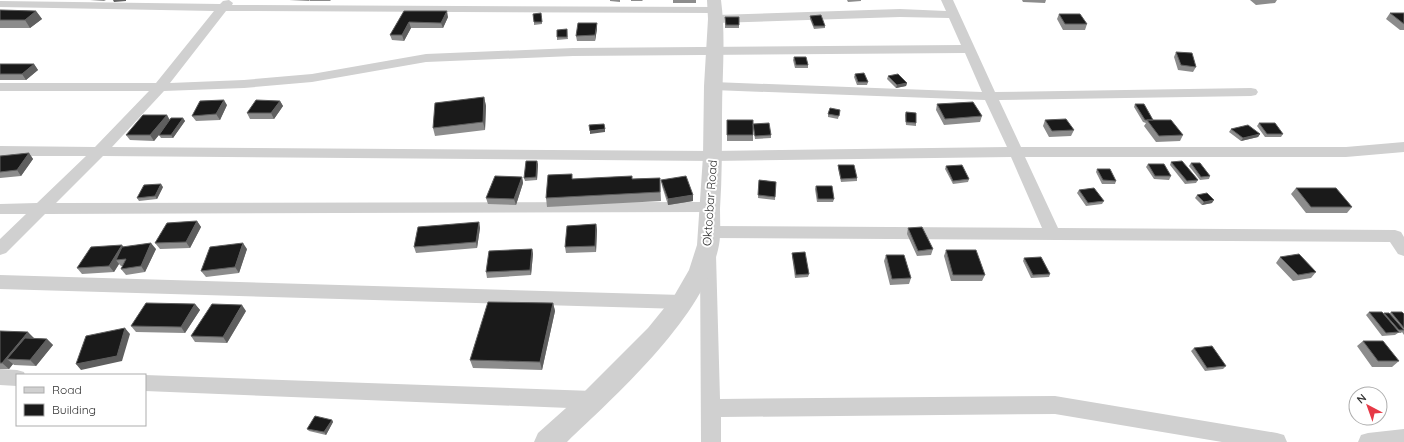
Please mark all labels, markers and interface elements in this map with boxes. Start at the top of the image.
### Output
street label: Oktoobar Road [699,159,720,247]
legend [16,374,146,426]
text: Road [52,382,82,397]
north arrow [1348,386,1388,426]
text: N [1354,391,1369,406]
text: Building [52,402,96,417]

